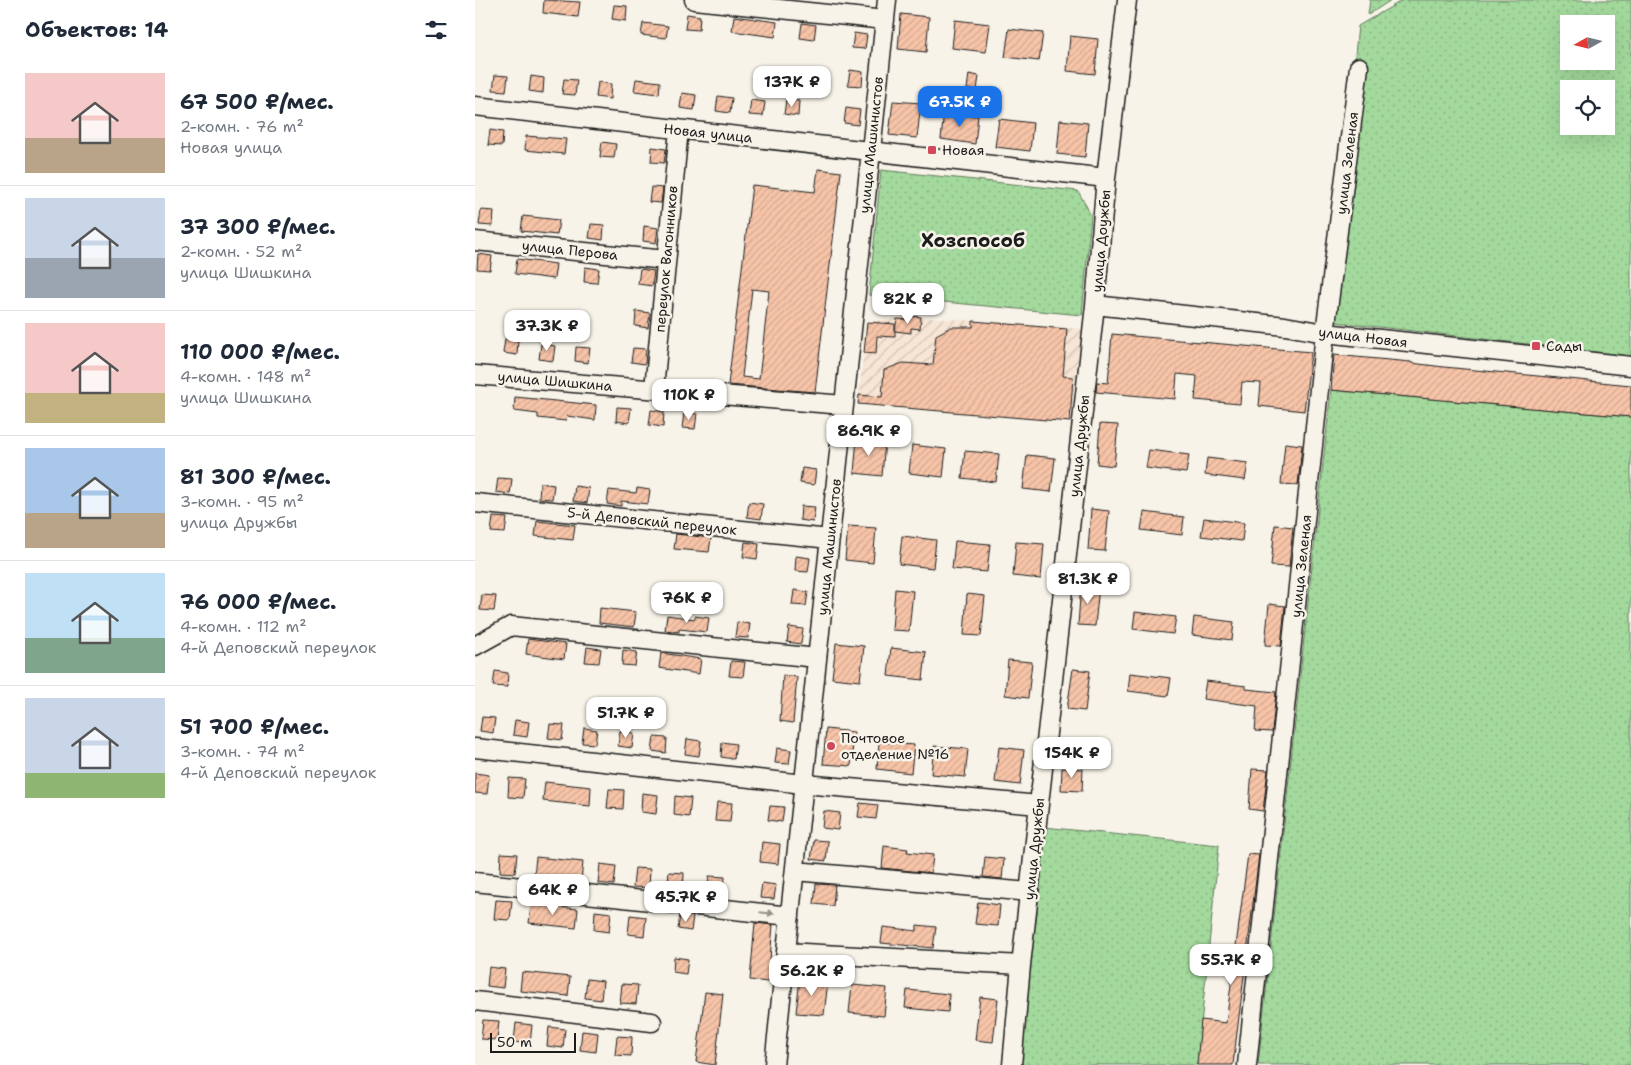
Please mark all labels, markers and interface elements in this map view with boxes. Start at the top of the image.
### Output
north arrow [1560,15,1615,70]
map controls [1560,15,1615,135]
text: Объектов: 14 [25,16,168,44]
icon: filters [422,16,450,44]
pin: 137K ₽ [751,66,833,108]
text: 137K ₽ [764,71,820,92]
street label: улица Машинистов [855,76,887,214]
button: locate [1560,80,1615,135]
pin: 67.5K ₽ [914,86,1006,128]
text: 67 500 ₽/мес. [180,88,334,116]
text: 67.5K ₽ [929,91,991,112]
icon: home [65,93,125,153]
street label: улица Зеленая [1332,111,1362,215]
text: 2-комн. · 76 m² [180,116,304,137]
street label: Новая улица [663,119,754,147]
text: Новая улица [180,137,282,158]
place label: Новая [942,141,984,159]
marker: Новая [926,144,938,156]
street label: переулок Вагонников [651,185,681,333]
street label: улица Доужбы [1088,189,1114,293]
text: 37 300 ₽/мес. [180,213,336,241]
icon: home [65,218,125,278]
district label: Хозспособ [921,228,1025,253]
street label: улица Перова [521,236,619,264]
text: 2-комн. · 52 m² [180,241,302,262]
text: улица Шишкина [180,262,311,283]
pin: 82K ₽ [873,282,943,325]
text: 82K ₽ [883,288,933,309]
pin: 37.3K ₽ [501,310,593,352]
text: 37.3K ₽ [515,315,579,336]
street label: улица Новая [1318,323,1408,351]
place label: Сады [1546,337,1582,355]
text: 110 000 ₽/мес. [180,338,340,366]
marker: Сады [1530,340,1542,352]
icon: home [65,343,125,403]
text: 4-комн. · 148 m² [180,366,311,387]
street label: улица Шишкина [497,367,613,395]
pin: 110K ₽ [648,378,730,421]
text: 110K ₽ [663,384,715,405]
text: улица Шишкина [180,387,311,408]
street label: улица Дружбы [1065,394,1093,498]
pin: 86.9K ₽ [823,414,915,457]
text: 86.9K ₽ [837,420,901,441]
text: 81 300 ₽/мес. [180,463,331,491]
icon: home [65,468,125,528]
street label: улица Машинистов [813,478,845,616]
text: 3-комн. · 95 m² [180,491,304,512]
street label: 5-й Деповский переулок [566,503,738,539]
text: улица Дружбы [180,512,297,533]
street label: улица Зеленая [1287,514,1315,618]
pin: 81.3K ₽ [1042,562,1134,605]
text: 81.3K ₽ [1058,568,1118,589]
pin: 76K ₽ [652,582,722,624]
text: 76K ₽ [662,587,712,608]
text: 76 000 ₽/мес. [180,588,337,616]
icon: home [65,593,125,653]
text: 4-комн. · 112 m² [180,616,307,637]
text: 4-й Деповский переулок [180,637,376,658]
pin: 51.7K ₽ [580,696,672,739]
text: 51.7K ₽ [597,702,655,723]
text: 51 700 ₽/мес. [180,713,329,741]
icon: home [65,718,125,778]
place label: Почтовое отделение №16 [841,729,949,763]
pin: 154K ₽ [1031,736,1113,779]
marker: Почтовое отделение №16 [825,740,837,752]
text: 3-комн. · 74 m² [180,741,305,762]
text: 154K ₽ [1044,742,1100,763]
text: 4-й Деповский переулок [180,762,376,783]
street label: улица Дружбы [1020,797,1048,901]
pin: 64K ₽ [518,874,588,916]
text: 64K ₽ [528,879,578,900]
pin: 45.7K ₽ [640,880,732,923]
text: 45.7K ₽ [655,886,717,907]
one-way arrow [759,910,775,918]
pin: 55.7K ₽ [1185,944,1277,986]
text: 55.7K ₽ [1201,949,1261,970]
pin: 56.2K ₽ [766,954,858,997]
text: 56.2K ₽ [780,960,844,981]
scale bar [490,1030,576,1053]
text: 50 m [497,1033,532,1051]

